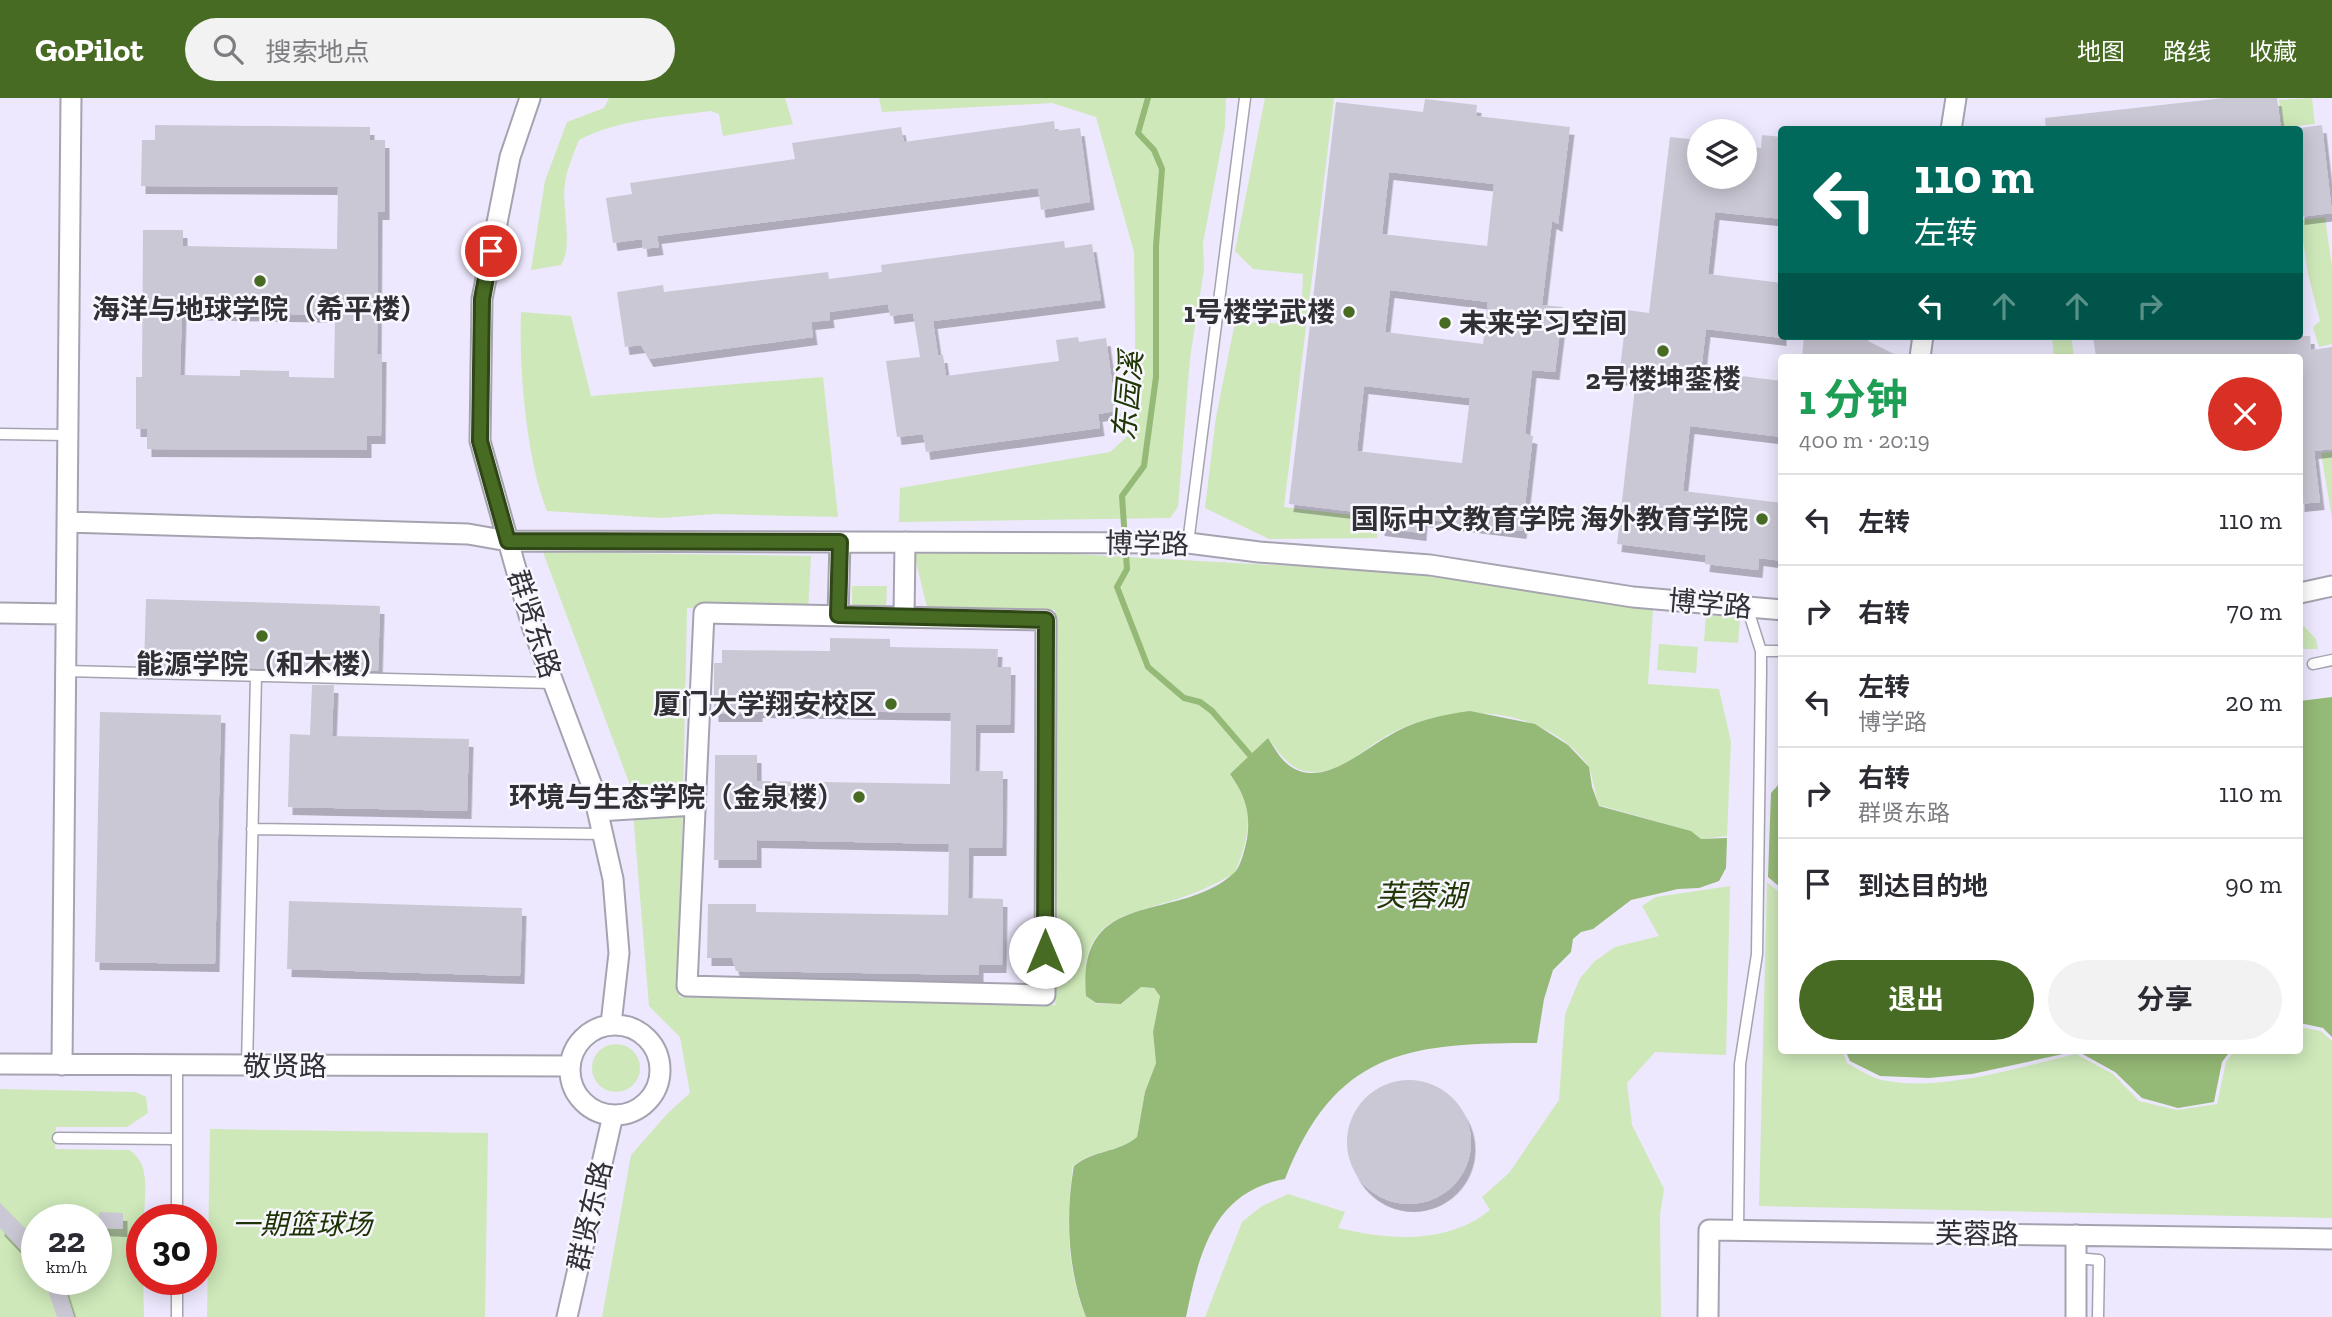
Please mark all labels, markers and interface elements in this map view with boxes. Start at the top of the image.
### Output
search box [185,18,675,81]
text: GoPilot [35,30,143,69]
icon: search [209,30,247,68]
text: 搜索地点 [265,36,370,68]
text: 地图 [2077,37,2125,66]
text: 路线 [2163,37,2211,66]
text: 收藏 [2249,37,2297,66]
map controls [1687,119,1757,189]
button: layers [1687,119,1757,189]
text: 110 m [1914,147,2034,206]
icon: left [1799,154,1890,245]
text: 左转 [1914,214,1978,252]
pin [461,221,521,281]
icon: arrive [472,232,510,270]
marker: 海洋与地球学院（希平楼） [252,273,268,289]
icon: left [1912,287,1950,325]
icon: ahead [1985,287,2023,325]
icon: ahead [2058,287,2096,325]
icon: right [2131,287,2169,325]
place label: 海洋与地球学院（希平楼） [92,293,428,326]
place label: 1号楼学武楼 [1184,296,1335,329]
marker: 1号楼学武楼 [1341,304,1357,320]
place label: 未来学习空间 [1459,307,1627,340]
marker: 未来学习空间 [1437,315,1453,331]
marker: 2号楼坤銮楼 [1655,343,1671,359]
water label: 东园溪 [1106,347,1150,442]
place label: 2号楼坤銮楼 [1585,363,1741,396]
text: 1 分钟 [1799,374,1908,425]
button: close [2208,377,2282,451]
text: 400 m · 20:19 [1799,426,1930,454]
icon: left [1799,501,1837,539]
place label: 国际中文教育学院 海外教育学院 [1351,503,1748,536]
text: 110 m [2219,504,2282,536]
text: 左转 [1858,506,1910,538]
marker: 国际中文教育学院 海外教育学院 [1754,511,1770,527]
street label: 博学路 [1105,527,1189,561]
street label: 群贤东路 [501,566,567,682]
street label: 博学路 [1667,584,1753,624]
icon: right [1799,592,1837,630]
text: 70 m [2226,595,2282,627]
text: 右转 [1858,597,1910,629]
marker: 能源学院（和木楼） [254,628,270,644]
place label: 能源学院（和木楼） [136,648,388,681]
text: 左转 [1858,671,1910,703]
icon: left [1799,683,1837,721]
text: 20 m [2225,686,2282,718]
place label: 厦门大学翔安校区 [653,688,877,721]
marker: 厦门大学翔安校区 [883,696,899,712]
text: 博学路 [1858,708,1927,736]
text: 右转 [1858,762,1910,794]
icon: right [1799,774,1837,812]
text: 110 m [2219,777,2282,809]
place label: 环境与生态学院（金泉楼） [509,781,845,814]
marker: 环境与生态学院（金泉楼） [851,789,867,805]
text: 群贤东路 [1858,799,1950,827]
icon: arrive [1799,865,1837,903]
text: 90 m [2225,868,2282,900]
text: 到达目的地 [1858,870,1988,902]
water label: 芙蓉湖 [1376,878,1470,914]
position arrow [1008,915,1082,989]
button: 退出 [1799,960,2034,1040]
button: 分享 [2048,960,2282,1040]
street label: 敬贤路 [243,1050,327,1083]
street label: 群贤东路 [561,1158,619,1274]
speed limit sign: 30 [126,1204,217,1295]
park label: 一期篮球场 [232,1208,374,1241]
street label: 芙蓉路 [1935,1217,2019,1251]
text: 22 [48,1219,85,1261]
text: km/h [46,1256,87,1278]

